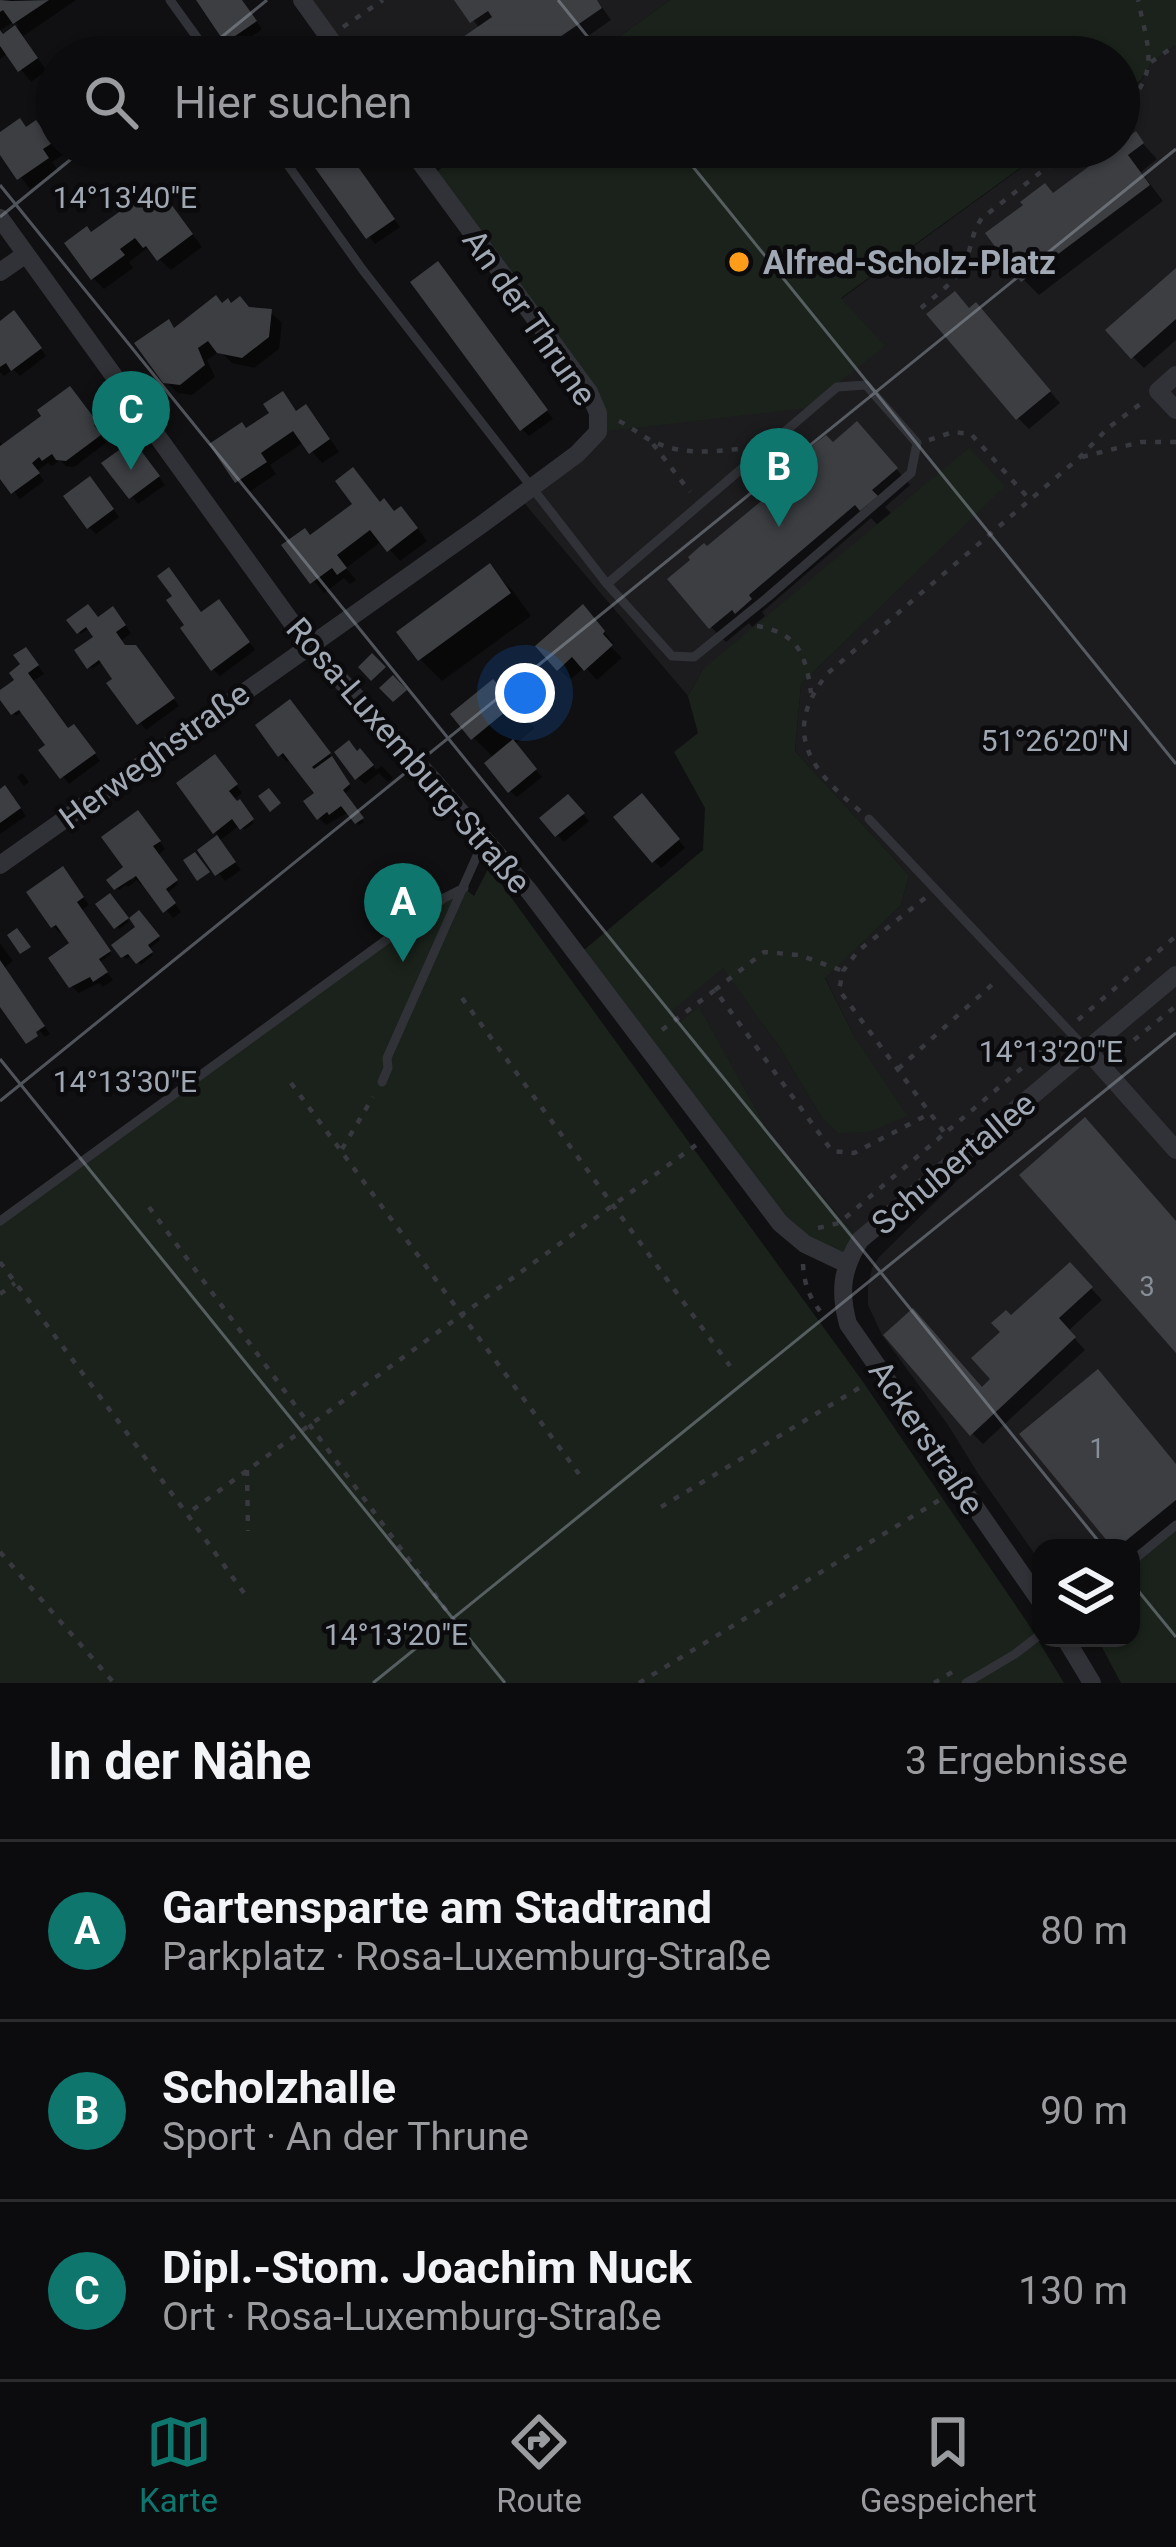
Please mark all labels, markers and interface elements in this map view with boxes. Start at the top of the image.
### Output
search box [36,36,1140,168]
icon: search [78,69,144,135]
text: Hier suchen [174,76,412,129]
text: 14°13'40"E [53,180,197,215]
street label: An der Thrune [455,222,605,413]
place label: Alfred-Scholz-Platz [763,243,1056,282]
marker: Alfred-Scholz-Platz [726,249,752,275]
pin: C [92,371,170,470]
pin: B [740,428,818,527]
street label: Rosa-Luxemburg-Straße [278,610,539,901]
your location [495,663,555,723]
street label: Herweghstraße [52,674,257,837]
text: 51°26'20"N [981,723,1129,758]
pin: A [364,863,442,962]
text: 14°13'20"E [979,1034,1123,1069]
text: 14°13'30"E [53,1064,197,1099]
street label: Schubertallee [864,1084,1043,1243]
house number: 3 [1139,1271,1155,1303]
street label: Ackerstraße [861,1353,992,1522]
house number: 1 [1089,1433,1105,1465]
map controls [1032,1539,1140,1647]
button: layers [1032,1539,1140,1647]
text: 14°13'20"E [324,1617,468,1652]
text: In der Nähe [48,1732,311,1791]
text: 3 Ergebnisse [905,1738,1128,1784]
text: Gartensparte am Stadtrand [162,1881,712,1934]
text: A [74,1908,100,1954]
text: 80 m [1040,1908,1128,1954]
text: Parkplatz · Rosa-Luxemburg-Straße [162,1934,771,1980]
text: Scholzhalle [162,2061,396,2114]
text: B [75,2088,99,2134]
text: 90 m [1040,2088,1128,2134]
text: Sport · An der Thrune [162,2114,529,2160]
text: Dipl.-Stom. Joachim Nuck [162,2241,692,2294]
text: C [74,2268,100,2314]
text: 130 m [1018,2268,1128,2314]
text: Ort · Rosa-Luxemburg-Straße [162,2294,662,2340]
tab: Karte [139,2409,218,2520]
tab: Route [496,2409,582,2520]
tab: Gespeichert [860,2409,1037,2520]

